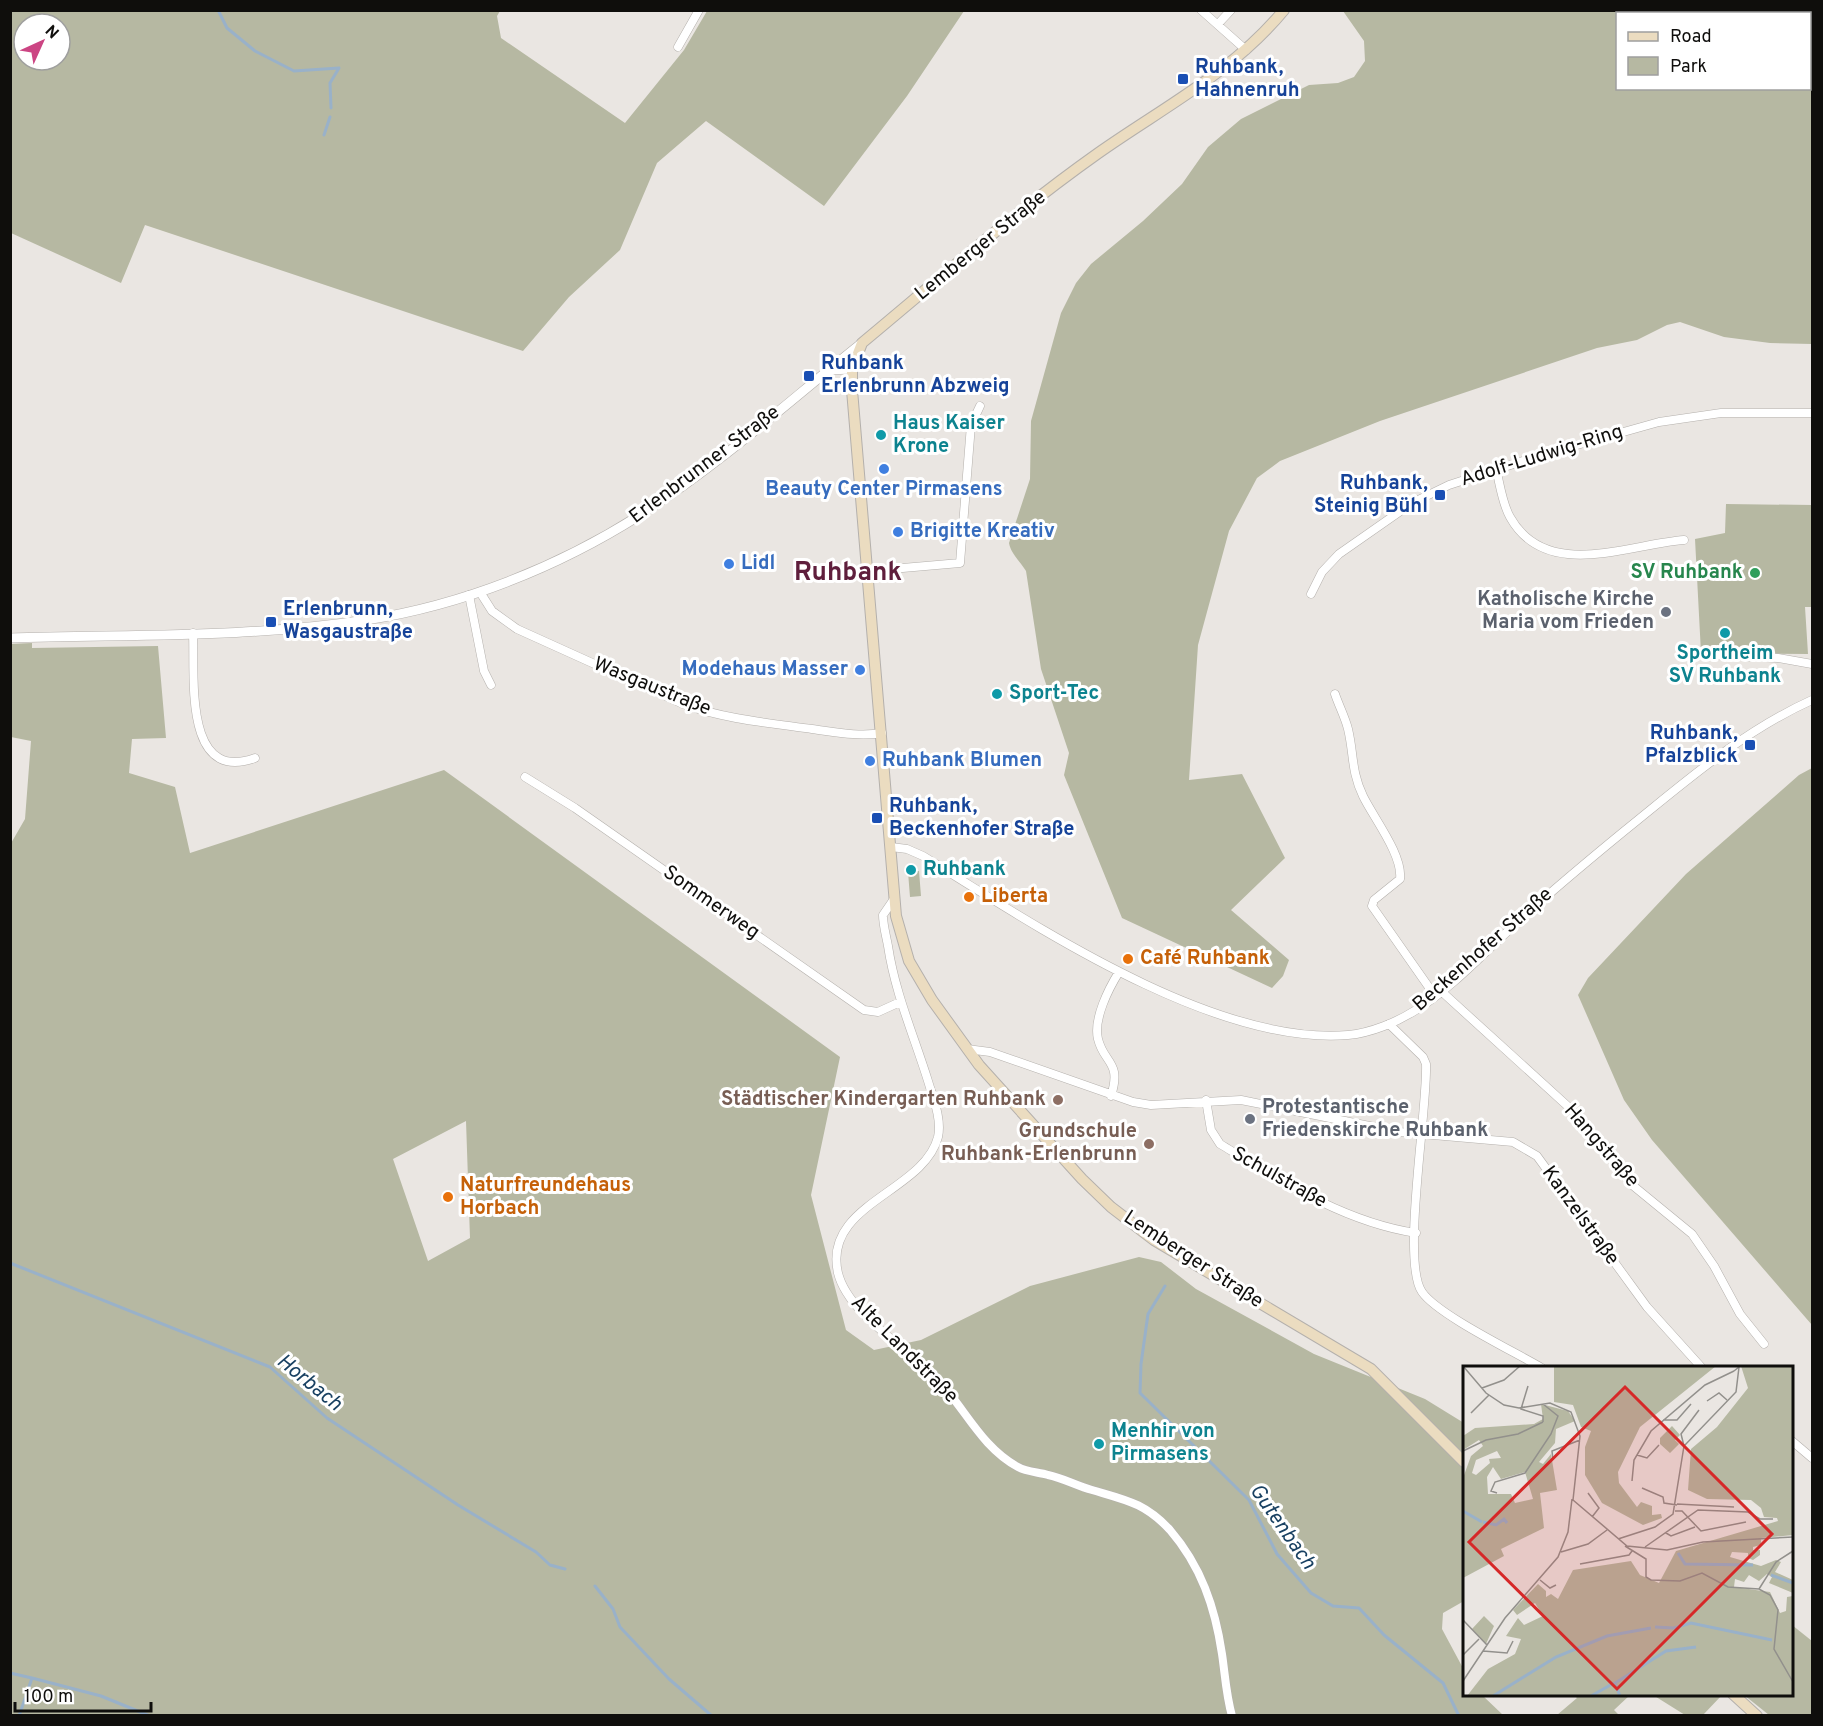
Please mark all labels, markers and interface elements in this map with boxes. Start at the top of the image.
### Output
north arrow [12,12,72,72]
legend [1616,12,1811,90]
text: N [40,22,62,44]
text: Road [1670,26,1712,49]
place label: Ruhbank, Hahnenruh [1195,55,1300,104]
text: Park [1670,56,1707,79]
marker: Ruhbank, Hahnenruh [1176,72,1190,86]
street label: Lemberger Straße [910,185,1052,307]
place label: Ruhbank Erlenbrunn Abzweig [821,351,1010,400]
marker: Ruhbank Erlenbrunn Abzweig [802,369,816,383]
street label: Erlenbrunner Straße [625,400,785,530]
place label: Haus Kaiser Krone [893,411,1006,460]
street label: Adolf-Ludwig-Ring [1458,419,1626,493]
marker: Haus Kaiser Krone [874,428,888,442]
marker: Beauty Center Pirmasens [877,462,891,476]
place label: Ruhbank, Steinig Bühl [1314,471,1428,520]
place label: Beauty Center Pirmasens [765,477,1003,503]
marker: Ruhbank, Steinig Bühl [1433,488,1447,502]
place label: Brigitte Kreativ [910,519,1055,545]
marker: Brigitte Kreativ [891,525,905,539]
place label: Lidl [741,551,775,577]
marker: Lidl [722,557,736,571]
district label: Ruhbank [794,557,902,590]
place label: SV Ruhbank [1630,560,1743,586]
marker: SV Ruhbank [1748,566,1762,580]
place label: Katholische Kirche Maria vom Frieden [1477,587,1654,636]
place label: Erlenbrunn, Wasgaustraße [283,597,413,646]
marker: Katholische Kirche Maria vom Frieden [1659,605,1673,619]
marker: Erlenbrunn, Wasgaustraße [264,615,278,629]
marker: Sportheim SV Ruhbank [1718,626,1732,640]
place label: Sportheim SV Ruhbank [1669,641,1781,690]
street label: Wasgaustraße [589,652,715,722]
place label: Modehaus Masser [682,657,849,683]
marker: Modehaus Masser [853,663,867,677]
place label: Sport-Tec [1009,681,1099,707]
marker: Sport-Tec [990,687,1004,701]
place label: Ruhbank, Pfalzblick [1645,721,1738,770]
marker: Ruhbank, Pfalzblick [1743,738,1757,752]
place label: Ruhbank Blumen [882,748,1042,774]
marker: Ruhbank Blumen [863,754,877,768]
place label: Ruhbank, Beckenhofer Straße [889,794,1074,843]
marker: Ruhbank, Beckenhofer Straße [870,811,884,825]
place label: Ruhbank [923,857,1006,883]
street label: Sommerweg [658,860,764,946]
marker: Ruhbank [904,863,918,877]
street label: Beckenhofer Straße [1408,882,1558,1018]
place label: Liberta [981,884,1048,910]
marker: Liberta [962,890,976,904]
place label: Café Ruhbank [1140,946,1270,972]
marker: Café Ruhbank [1121,952,1135,966]
place label: Städtischer Kindergarten Ruhbank [721,1087,1046,1113]
marker: Städtischer Kindergarten Ruhbank [1051,1093,1065,1107]
place label: Protestantische Friedenskirche Ruhbank [1262,1095,1488,1144]
street label: Hangstraße [1558,1099,1644,1193]
marker: Protestantische Friedenskirche Ruhbank [1243,1112,1257,1126]
place label: Grundschule Ruhbank-Erlenbrunn [941,1119,1137,1168]
marker: Grundschule Ruhbank-Erlenbrunn [1142,1137,1156,1151]
street label: Schulstraße [1227,1141,1331,1215]
street label: Kanzelstraße [1535,1161,1625,1271]
place label: Naturfreundehaus Horbach [460,1173,631,1222]
marker: Naturfreundehaus Horbach [441,1190,455,1204]
street label: Lemberger Straße [1118,1205,1268,1315]
street label: Alte Landstraße [845,1291,963,1409]
water label: Horbach [271,1348,348,1418]
inset map [1463,1366,1793,1696]
place label: Menhir von Pirmasens [1111,1419,1215,1468]
marker: Menhir von Pirmasens [1092,1437,1106,1451]
water label: Gutenbach [1243,1479,1322,1576]
scale bar [15,1675,152,1713]
text: 100 m [24,1686,73,1709]

